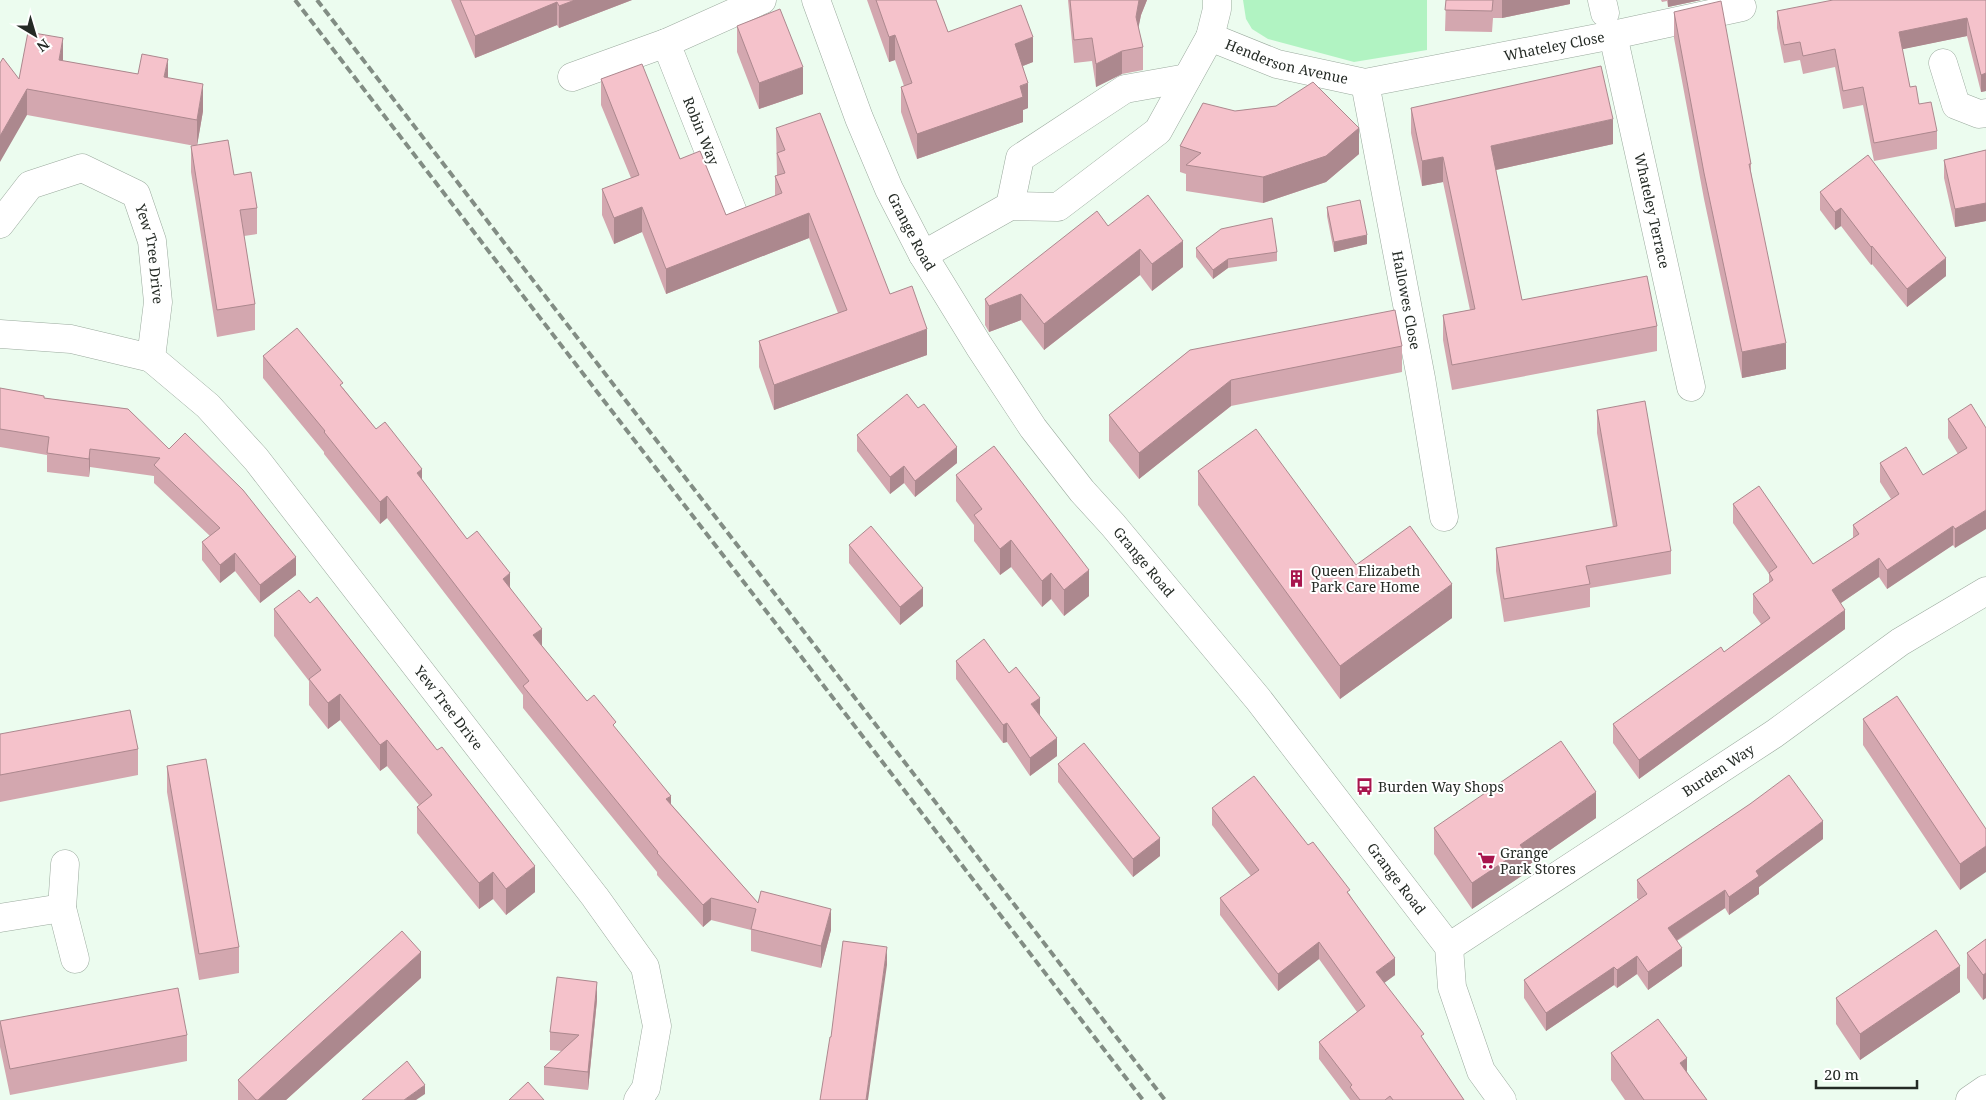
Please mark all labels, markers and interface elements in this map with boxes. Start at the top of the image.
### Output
north arrow [10,10,60,60]
street label: Whateley Close [1502,27,1606,65]
street label: Henderson Avenue [1223,34,1350,88]
text: N [33,35,54,57]
street label: Robin Way [679,94,724,168]
street label: Whateley Terrace [1630,151,1674,270]
street label: Grange Road [884,189,941,274]
street label: Yew Tree Drive [131,201,168,305]
street label: Hallowes Close [1388,249,1425,351]
street label: Grange Road [1110,523,1179,601]
place label: Queen Elizabeth Park Care Home [1311,561,1421,596]
building icon: Queen Elizabeth Park Care Home [1287,569,1307,589]
street label: Yew Tree Drive [410,661,488,754]
street label: Burden Way [1678,739,1758,801]
bus stop icon: Burden Way Shops [1354,777,1374,797]
place label: Burden Way Shops [1378,777,1504,796]
street label: Grange Road [1363,839,1431,918]
place label: Grange Park Stores [1500,843,1576,878]
supermarket icon: Grange Park Stores [1476,851,1496,871]
scale bar [1816,1058,1917,1090]
text: 20 m [1824,1064,1859,1084]

